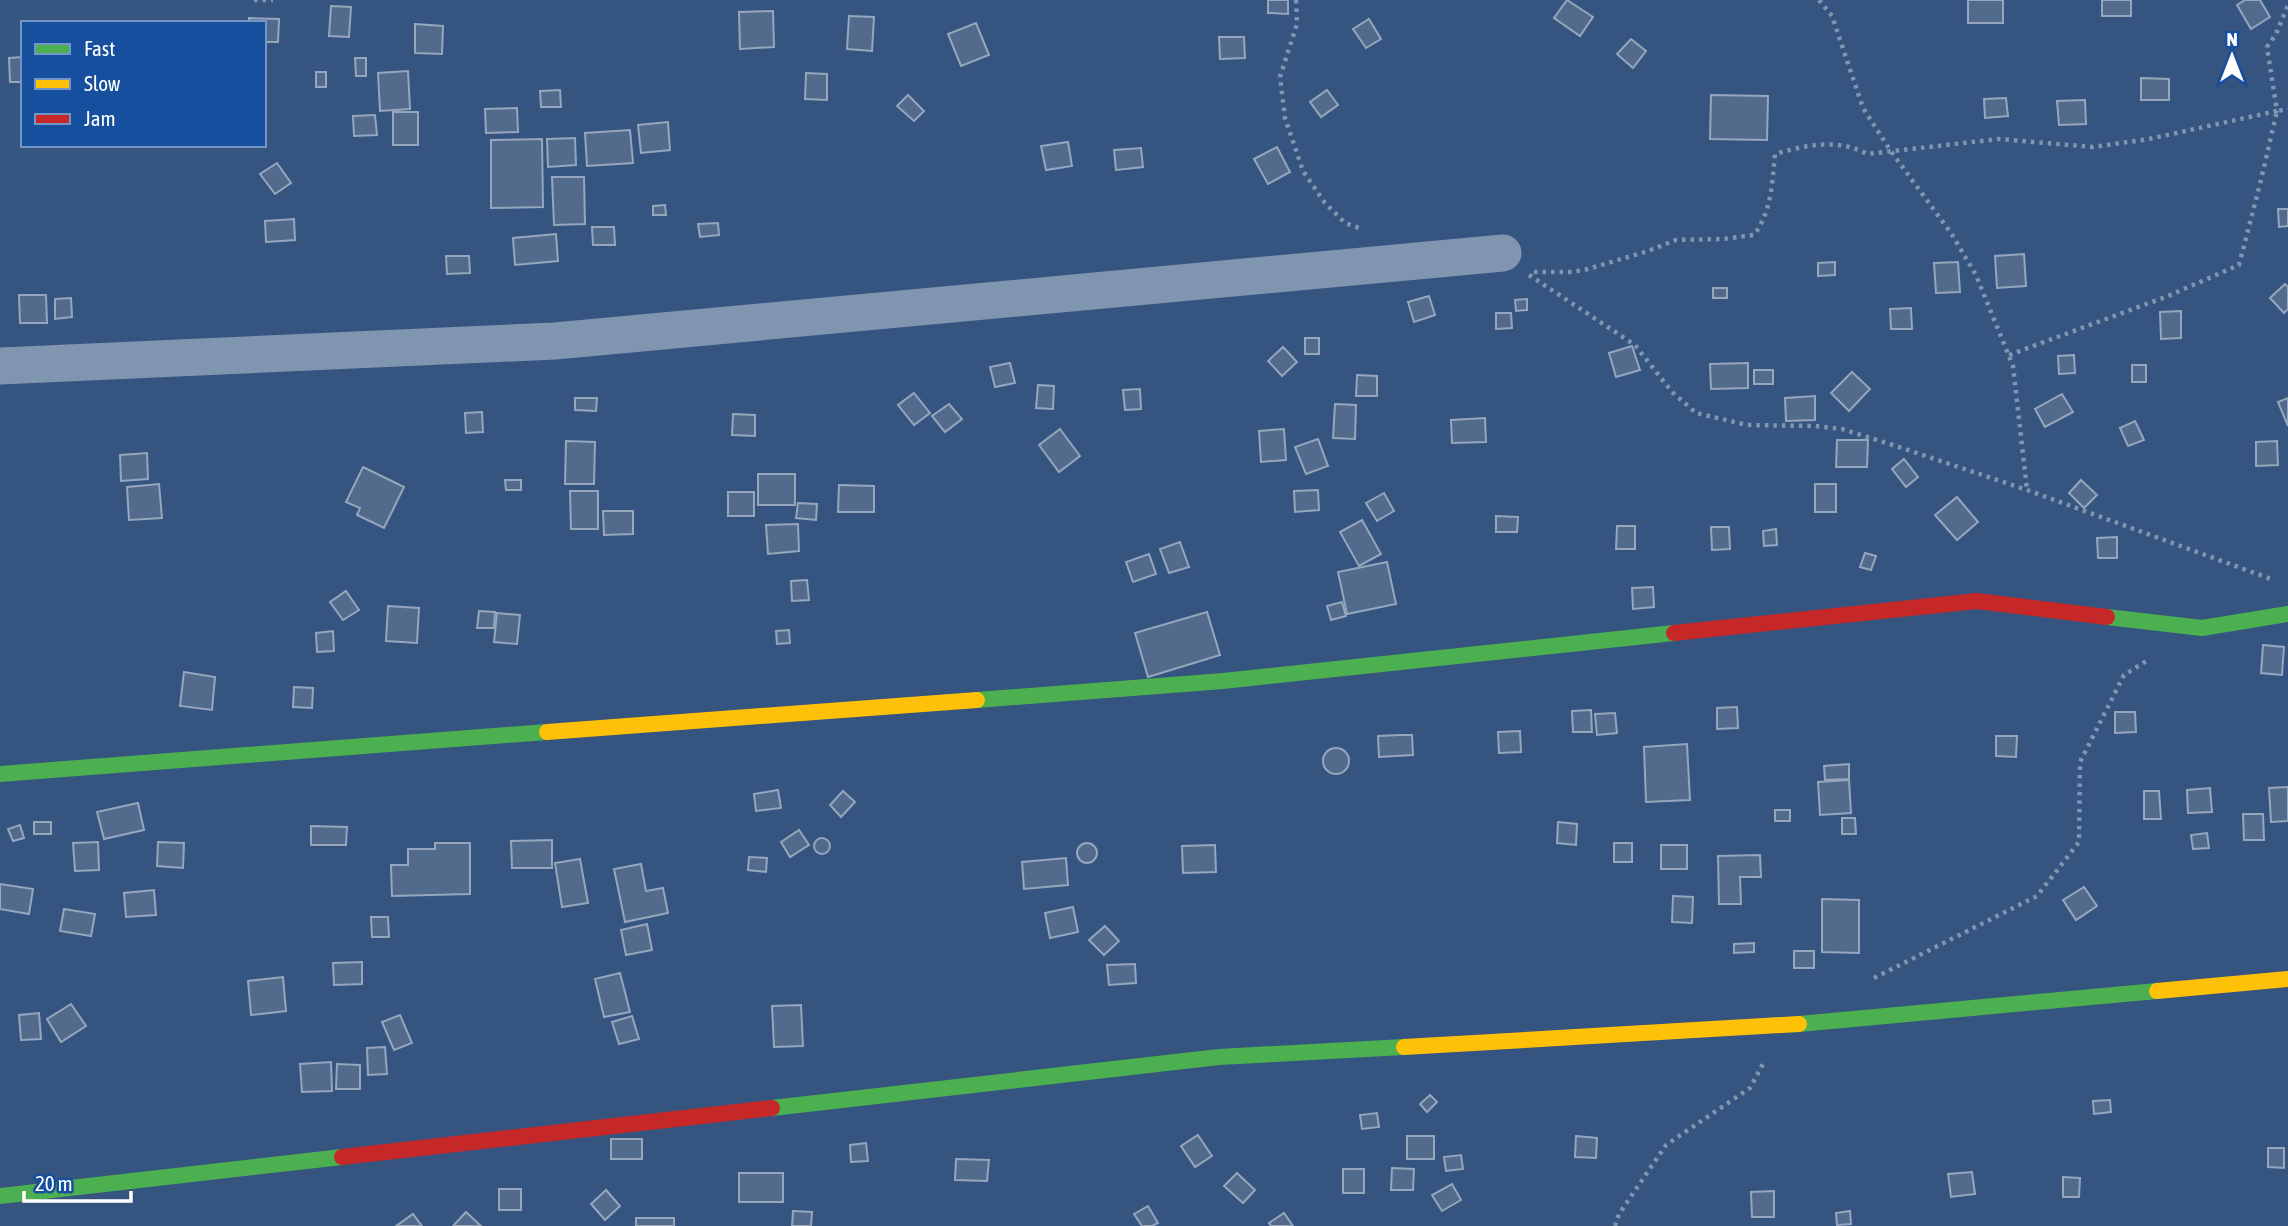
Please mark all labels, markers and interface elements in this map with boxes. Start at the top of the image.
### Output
legend [21,21,266,147]
north arrow [2197,21,2267,91]
text: N [2226,28,2238,50]
text: Fast [84,36,115,60]
text: Slow [84,71,121,95]
text: Jam [84,106,116,130]
scale bar [24,1160,131,1204]
text: 20 m [35,1171,73,1195]

